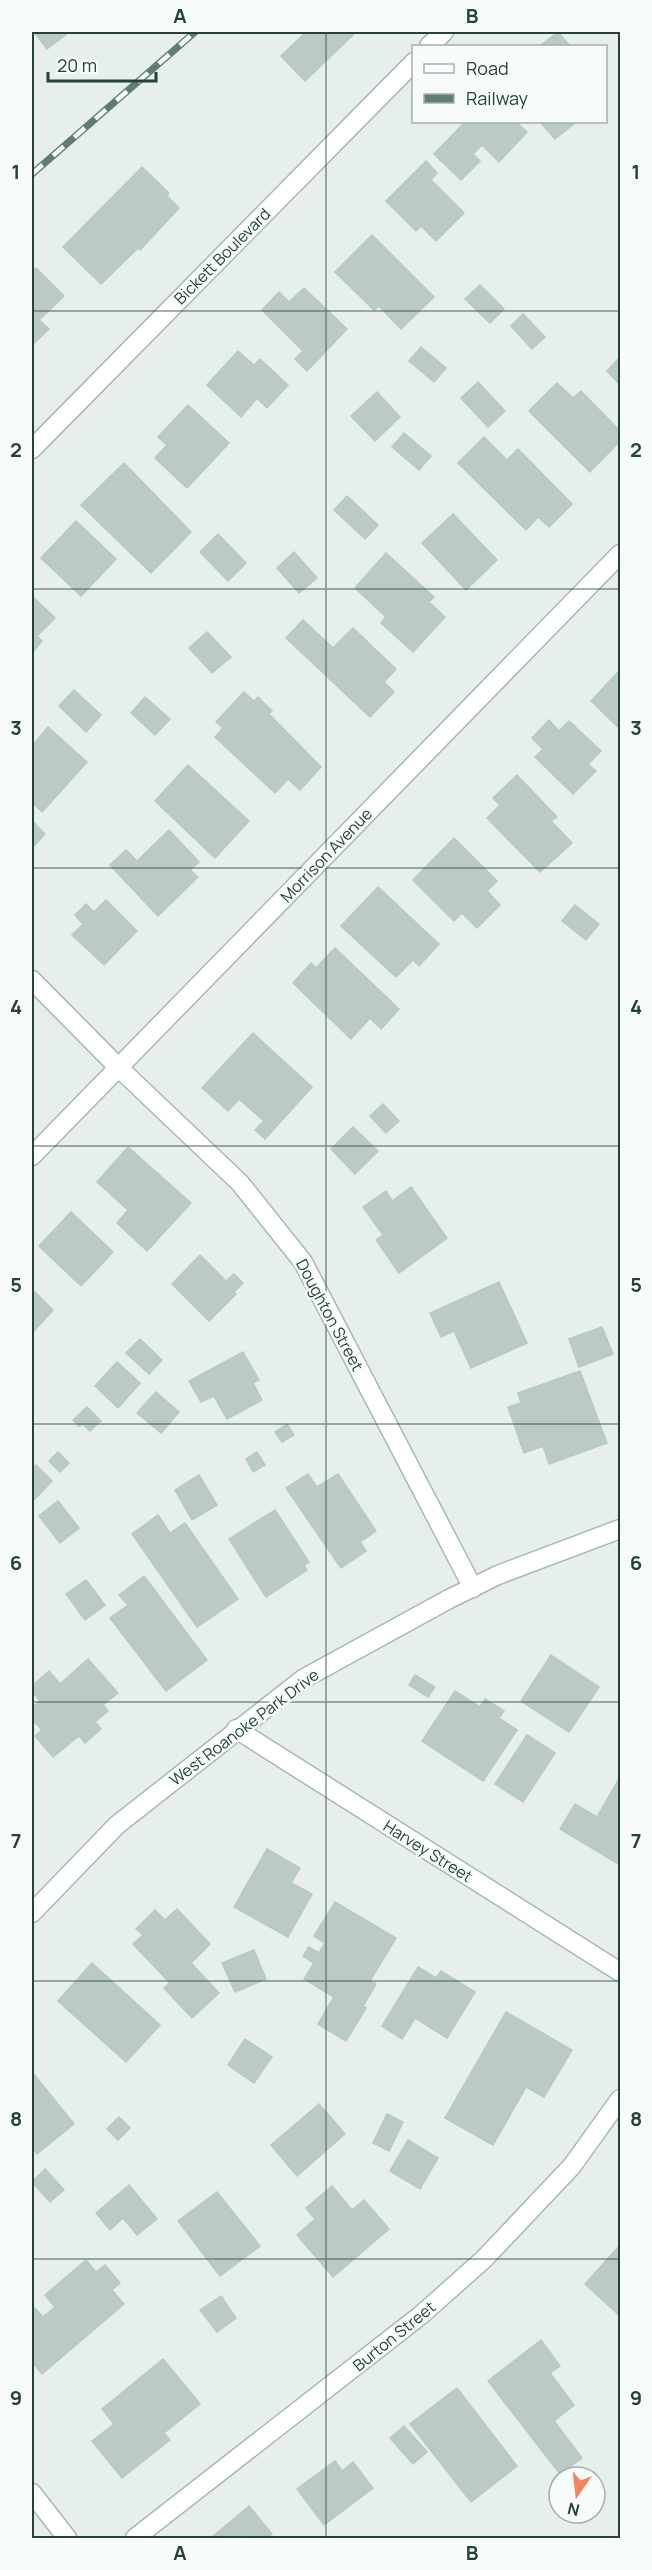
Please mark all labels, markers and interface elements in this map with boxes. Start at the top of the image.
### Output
text: A [173,2,187,29]
text: B [466,2,479,29]
scale bar [48,45,156,83]
legend [412,45,607,123]
text: 20 m [57,53,97,77]
text: Road [466,56,509,80]
text: Railway [466,86,528,110]
text: 1 [12,158,20,185]
text: 1 [632,158,640,185]
street label: Bickett Boulevard [169,203,275,309]
text: 2 [10,436,22,463]
text: 2 [630,436,642,463]
text: 3 [10,714,22,741]
text: 3 [630,714,642,741]
street label: Morrison Avenue [275,803,377,907]
text: 4 [10,993,22,1020]
text: 4 [630,993,642,1020]
street label: Doughton Street [291,1255,369,1375]
text: 5 [10,1271,22,1298]
text: 5 [630,1271,642,1298]
text: 6 [10,1549,22,1576]
text: 6 [630,1549,642,1576]
street label: West Roanoke Park Drive [165,1664,323,1790]
street label: Harvey Street [379,1815,477,1887]
text: 7 [11,1827,21,1854]
text: 7 [631,1827,641,1854]
text: 8 [10,2105,22,2132]
text: 8 [630,2105,642,2132]
street label: Burton Street [348,2296,440,2376]
text: 9 [10,2384,22,2411]
text: 9 [630,2384,642,2411]
north arrow [547,2465,607,2525]
text: N [565,2497,582,2522]
text: A [173,2539,187,2566]
text: B [466,2539,479,2566]

